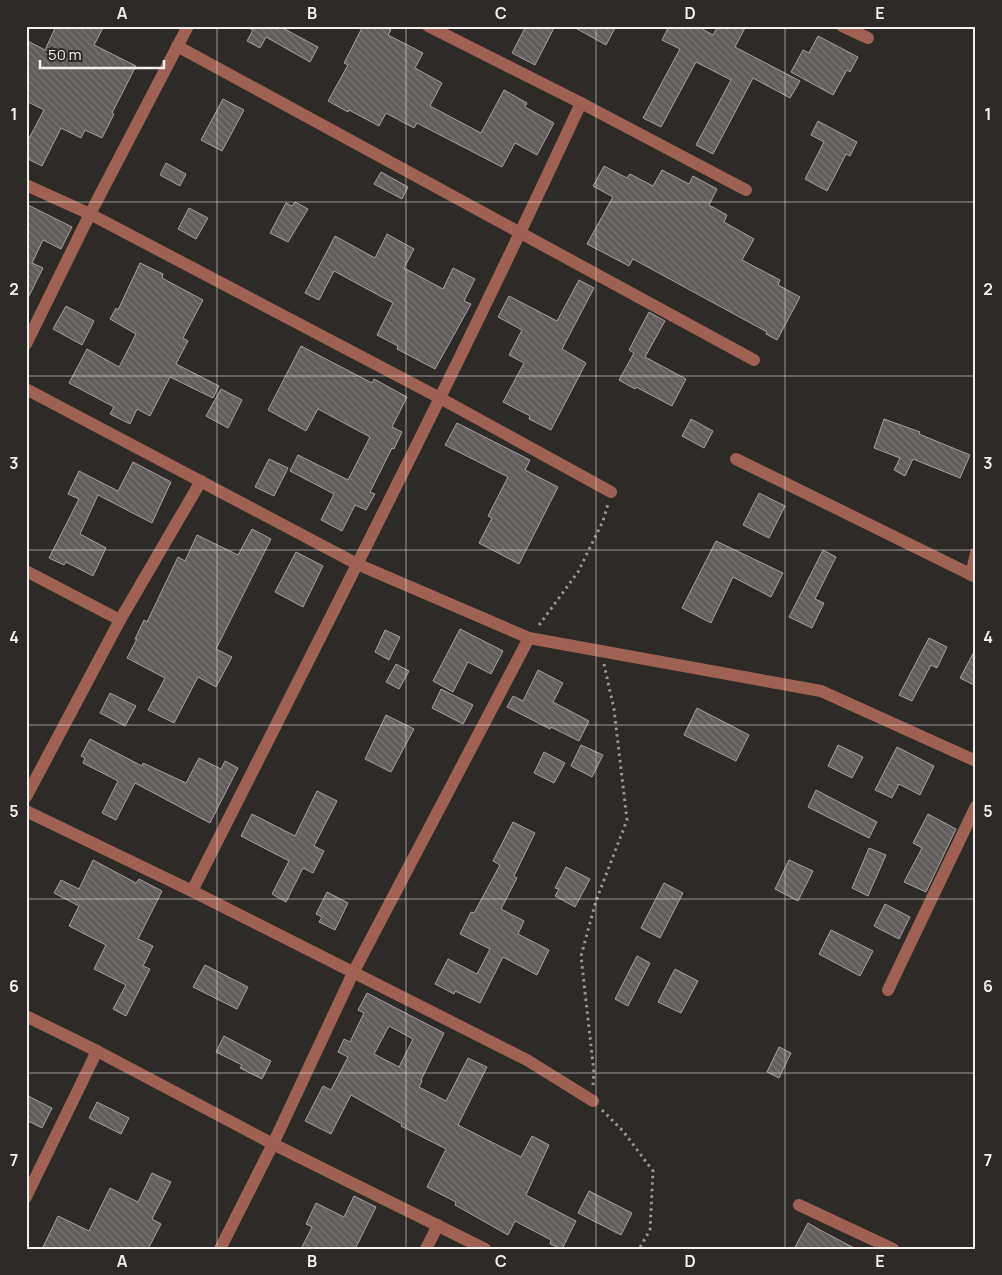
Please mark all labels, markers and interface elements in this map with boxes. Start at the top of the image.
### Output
text: A [117,2,128,24]
text: B [307,2,317,24]
text: C [495,2,507,24]
text: D [684,2,696,24]
text: E [875,2,885,24]
scale bar [40,38,164,70]
text: 50 m [48,44,82,65]
text: 1 [10,103,18,125]
text: 1 [984,103,992,125]
text: 2 [9,278,19,300]
text: 2 [983,278,993,300]
text: 3 [9,452,19,474]
text: 3 [983,452,993,474]
text: 4 [9,626,19,648]
text: 4 [983,626,993,648]
text: 5 [9,800,19,822]
text: 5 [983,800,993,822]
text: 6 [9,975,19,997]
text: 6 [983,975,993,997]
text: 7 [10,1149,18,1171]
text: 7 [984,1149,992,1171]
text: A [117,1250,128,1272]
text: B [307,1250,317,1272]
text: C [495,1250,507,1272]
text: D [684,1250,696,1272]
text: E [875,1250,885,1272]

